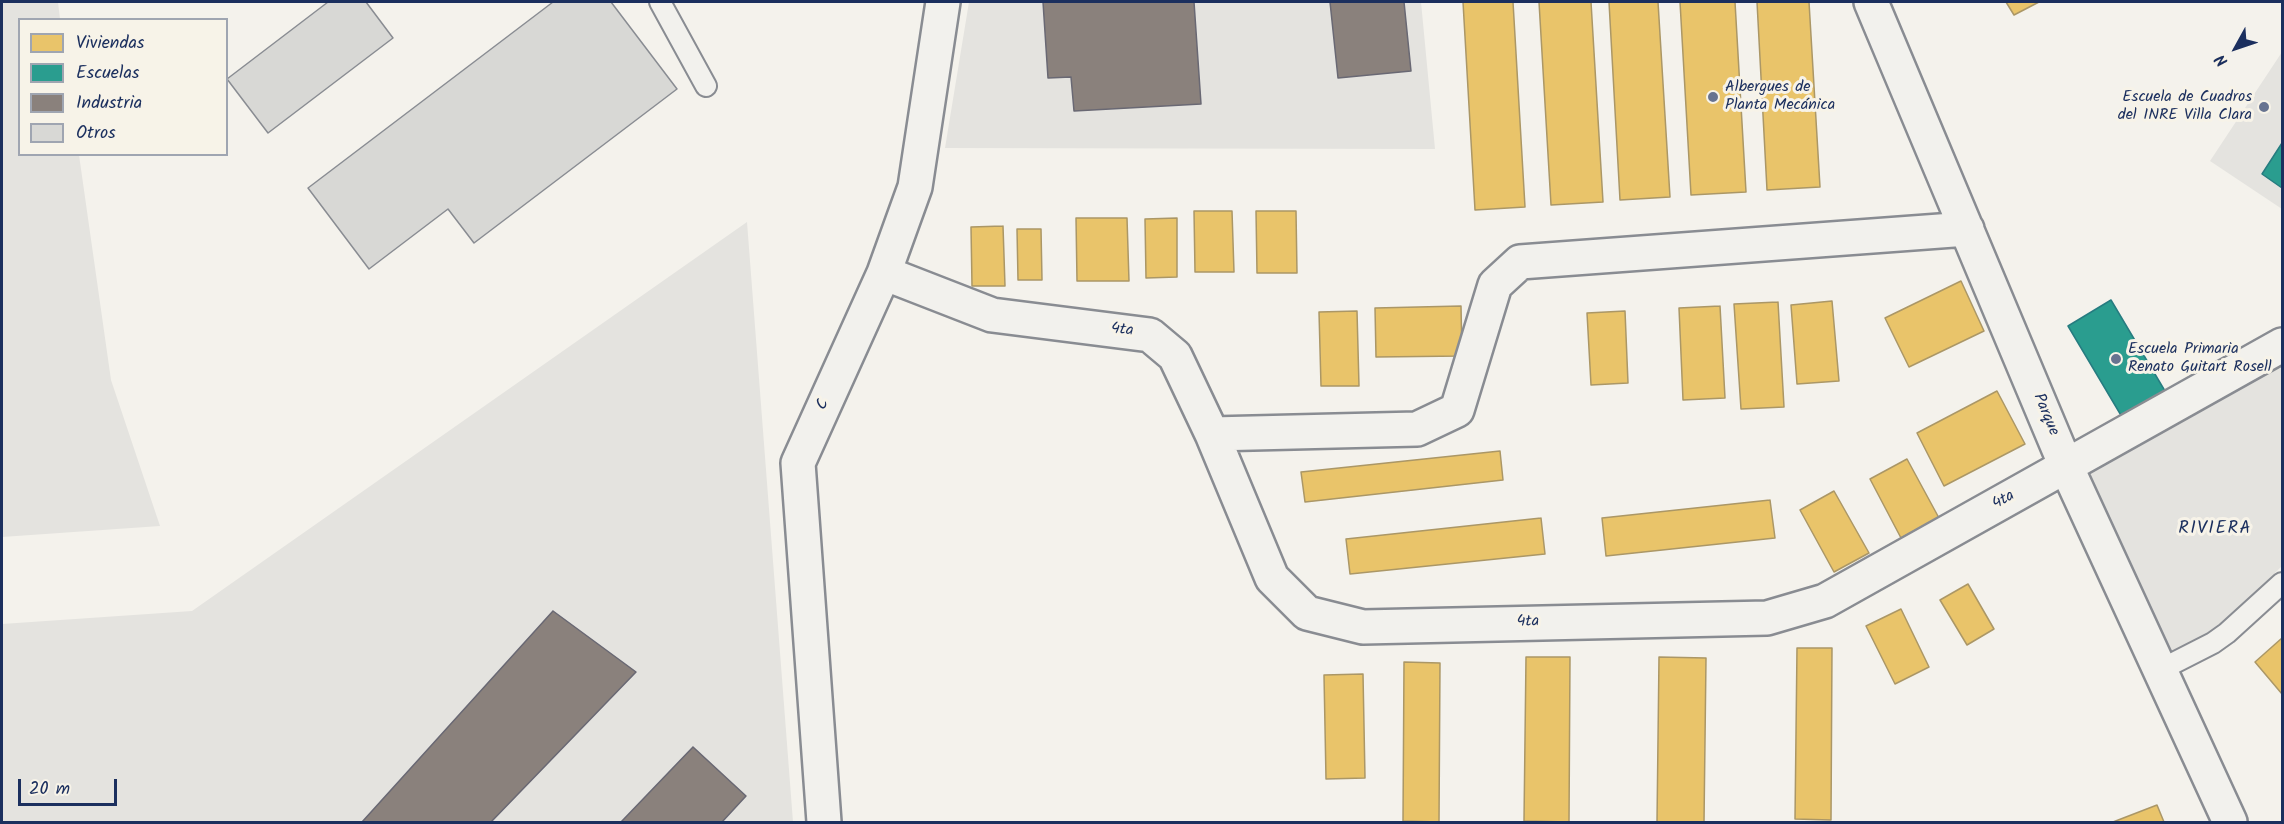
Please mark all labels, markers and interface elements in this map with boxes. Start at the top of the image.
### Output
legend [18,18,228,156]
north arrow [2206,18,2266,78]
text: Viviendas [76,29,145,58]
text: N [2209,48,2235,72]
text: Escuelas [76,59,140,88]
place label: Albergues de Planta Mecánica [1725,78,1835,116]
place label: Escuela de Cuadros del INRE Villa Clara [2118,88,2252,126]
text: Industria [76,89,142,118]
marker: Albergues de Planta Mecánica [1706,90,1720,104]
marker: Escuela de Cuadros del INRE Villa Clara [2257,100,2271,114]
text: Otros [76,119,116,148]
street label: 4ta [1110,320,1134,342]
place label: Escuela Primaria Renato Guitart Rosell [2128,340,2272,378]
marker: Escuela Primaria Renato Guitart Rosell [2109,352,2123,366]
street label: Parque [2028,391,2062,439]
street label: C [813,397,835,413]
street label: 4ta [1990,487,2018,515]
district label: RIVIERA [2178,519,2252,541]
street label: 4ta [1517,613,1539,633]
scale bar [21,767,120,805]
text: 20 m [29,775,70,804]

